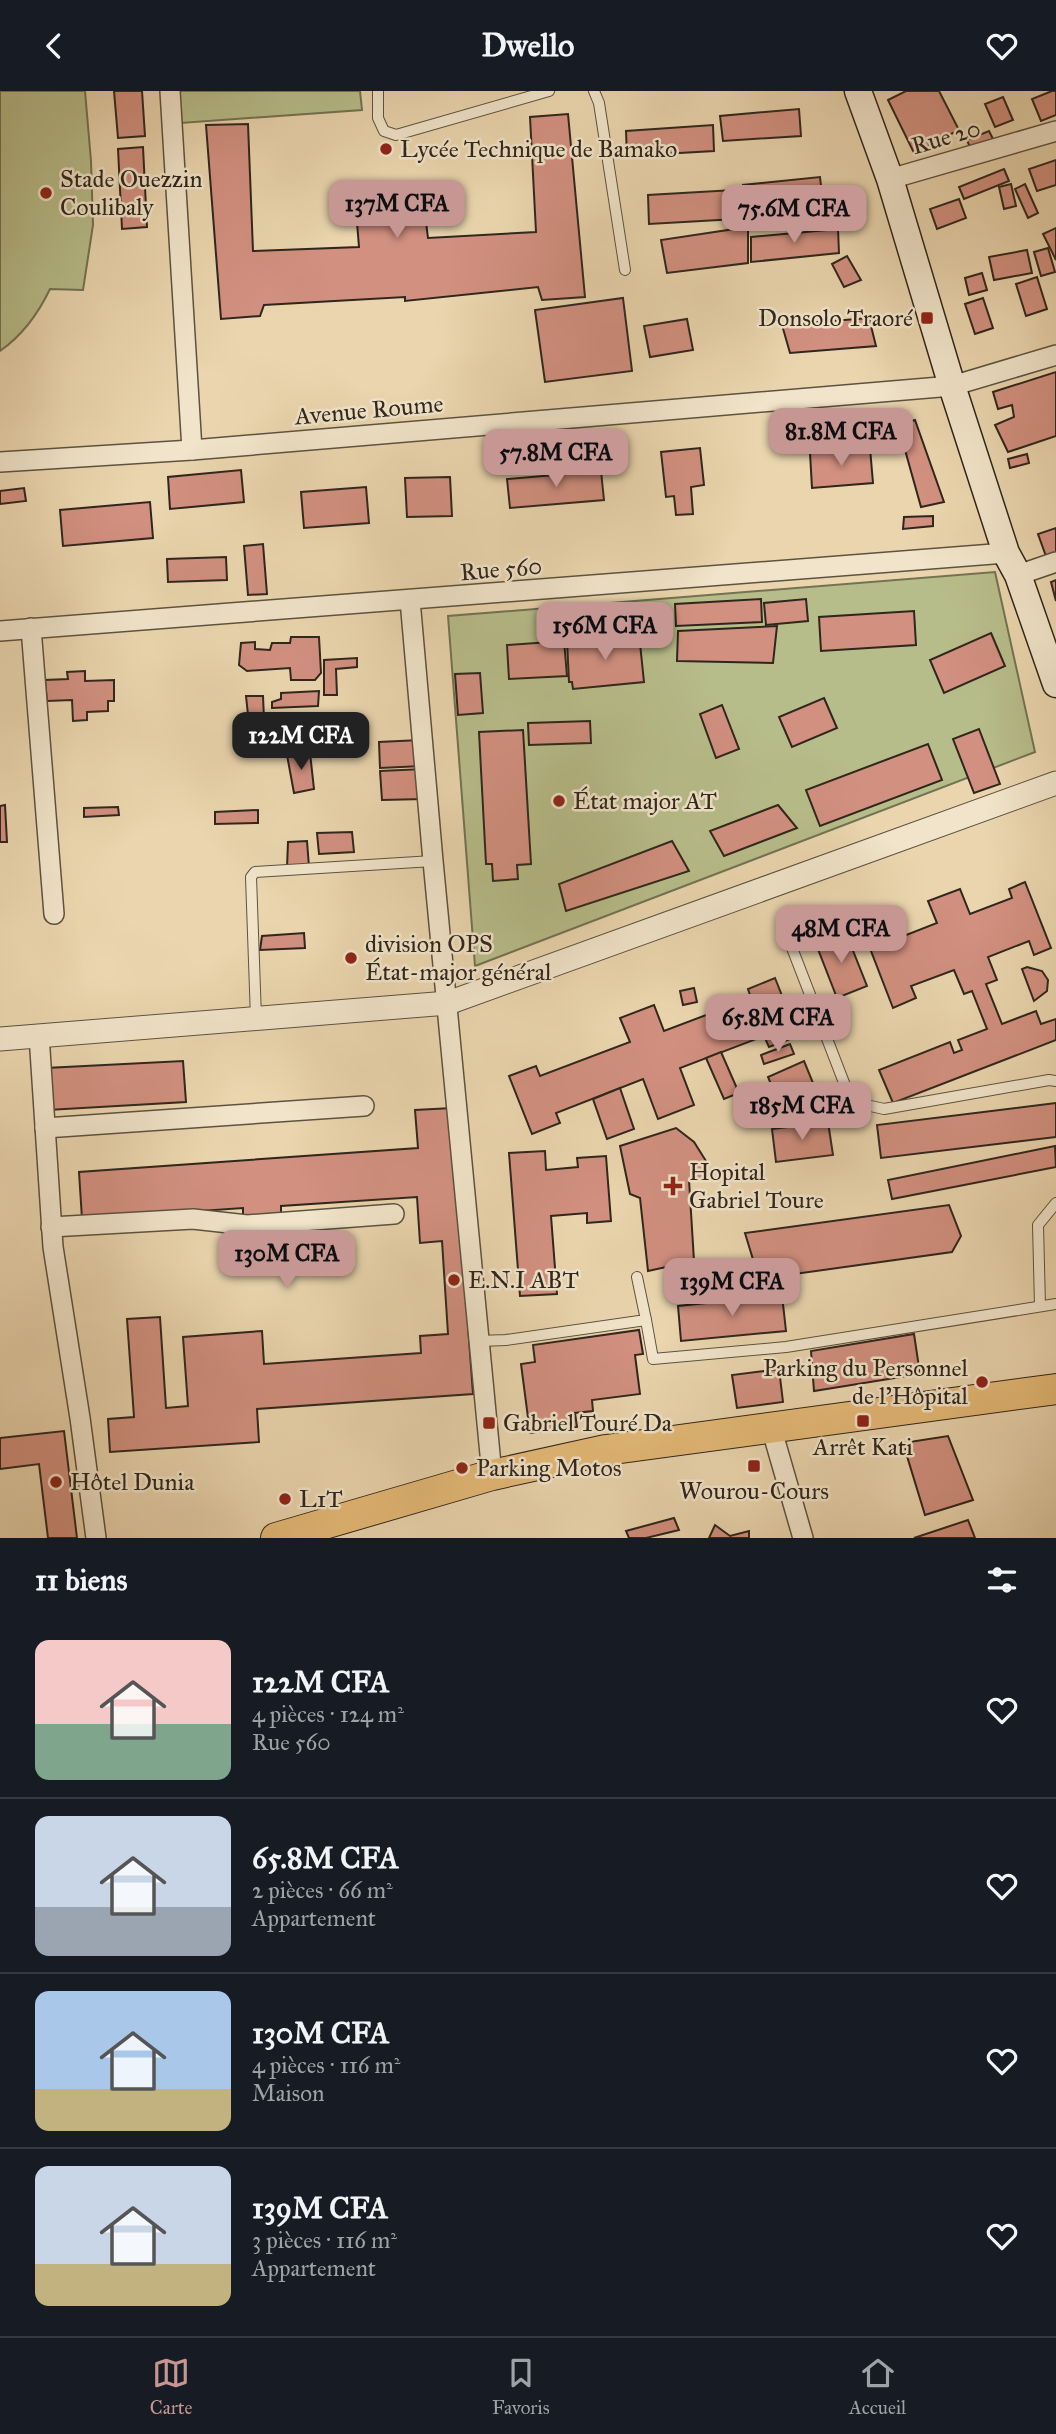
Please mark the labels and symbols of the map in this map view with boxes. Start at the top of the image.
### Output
street label: Rue 20 [908,113,984,161]
place label: Lycée Technique de Bamako [400,134,677,164]
marker: Lycée Technique de Bamako [378,141,394,157]
place label: Stade Ouezzin Coulibaly [60,164,203,222]
pin: 137M CFA [325,181,469,240]
marker: Stade Ouezzin Coulibaly [38,185,54,201]
pin: 75.6M CFA [714,185,874,245]
place label: Donsolo Traoré [758,303,913,333]
marker: Donsolo Traoré [919,310,935,326]
street label: Avenue Roume [292,389,445,432]
pin: 81.8M CFA [761,409,921,468]
pin: 57.8M CFA [476,429,636,489]
street label: Rue 560 [459,550,543,588]
pin: 156M CFA [533,603,677,662]
pin: 122M CFA [229,713,373,772]
place label: État major AT [573,786,717,816]
marker: État major AT [551,793,567,809]
pin: 48M CFA [776,905,906,965]
place label: division OPS État-major général [365,929,552,987]
marker: division OPS État-major général [343,950,359,966]
pin: 65.8M CFA [698,995,858,1054]
pin: 185M CFA [730,1083,874,1142]
place label: Hopital Gabriel Toure [689,1157,824,1215]
marker: Hopital Gabriel Toure [663,1176,683,1196]
pin: 130M CFA [215,1231,359,1290]
pin: 139M CFA [660,1259,804,1318]
place label: E.N.I ABT [468,1265,579,1295]
marker: E.N.I ABT [446,1272,462,1288]
place label: Parking du Personnel de l'Hôpital [763,1353,969,1411]
marker: Parking du Personnel de l'Hôpital [974,1374,990,1390]
place label: Gabriel Touré Da [503,1408,673,1438]
marker: Arrêt Kati [855,1413,871,1429]
marker: Gabriel Touré Da [481,1415,497,1431]
place label: Arrêt Kati [812,1432,913,1462]
place label: Parking Motos [476,1453,622,1483]
marker: Wourou-Cours [746,1458,762,1474]
marker: Parking Motos [454,1460,470,1476]
place label: Hôtel Dunia [70,1467,195,1497]
marker: Hôtel Dunia [48,1474,64,1490]
place label: Wourou-Cours [679,1476,829,1506]
place label: L1T [299,1484,343,1514]
marker: L1T [277,1491,293,1507]

